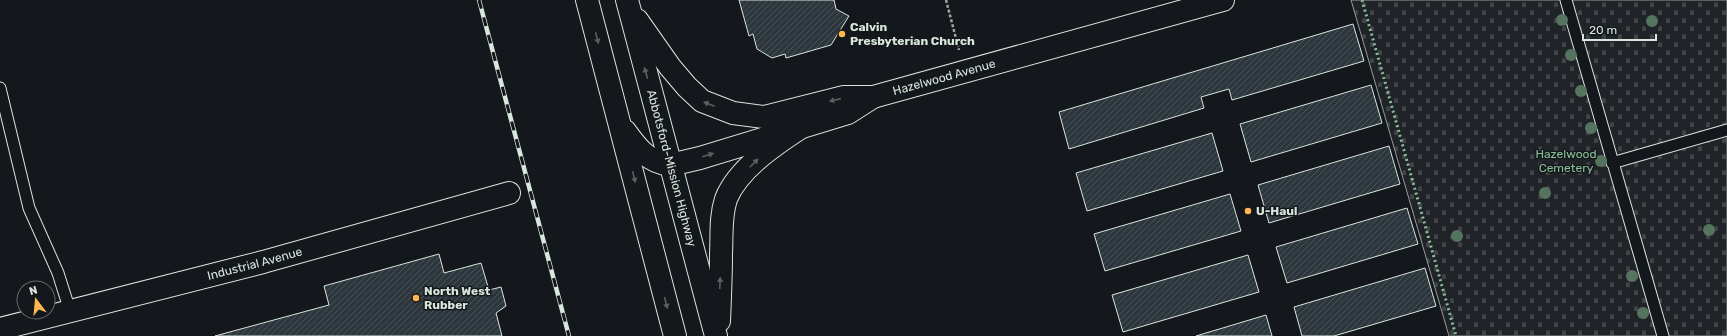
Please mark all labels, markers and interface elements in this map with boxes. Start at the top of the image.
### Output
scale bar [1583,16,1656,42]
place label: Calvin Presbyterian Church [850,20,975,48]
text: 20 m [1589,23,1617,37]
marker: Calvin Presbyterian Church [837,29,847,39]
one-way arrow [595,31,601,44]
street label: Hazelwood Avenue [891,56,997,98]
one-way arrow [643,67,649,79]
street label: Abbotsford-Mission Highway [644,88,699,249]
one-way arrow [829,97,841,103]
one-way arrow [702,100,714,106]
park label: Hazelwood Cemetery [1535,147,1597,175]
one-way arrow [702,152,714,158]
one-way arrow [749,158,759,168]
one-way arrow [631,171,637,183]
place label: U-Haul [1256,204,1298,218]
marker: U-Haul [1243,206,1253,216]
street label: Industrial Avenue [206,244,304,283]
one-way arrow [717,277,724,289]
north arrow [16,280,56,320]
text: N [28,284,39,298]
place label: North West Rubber [424,284,491,312]
marker: North West Rubber [411,293,421,303]
one-way arrow [663,297,669,309]

